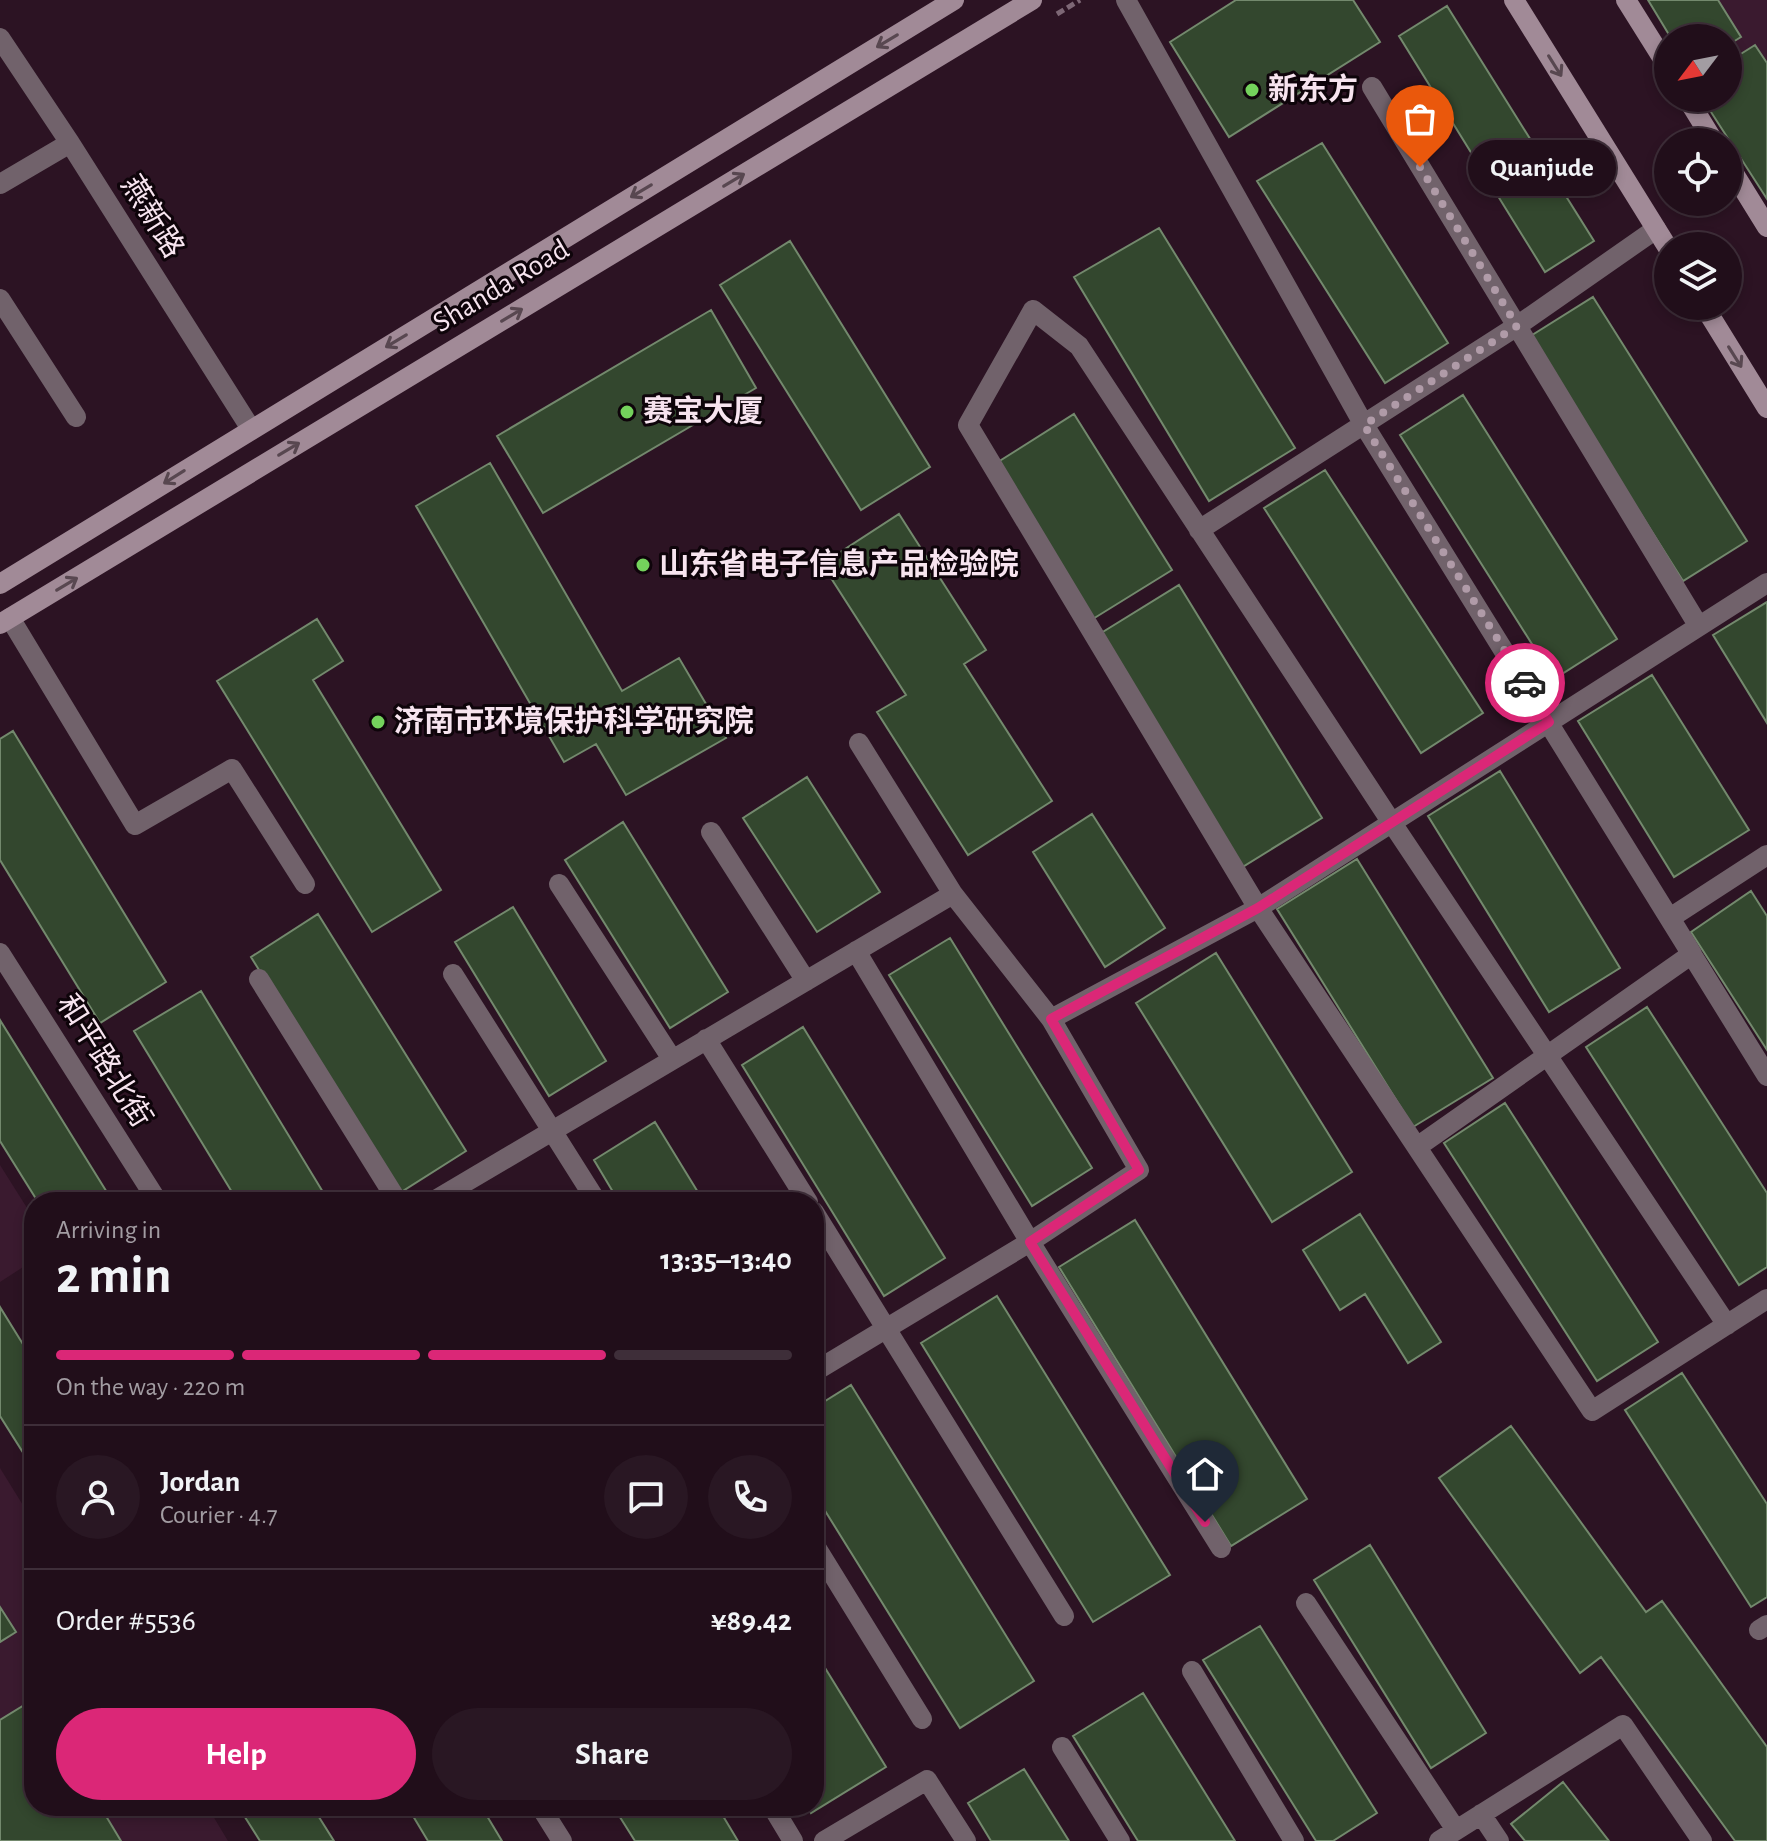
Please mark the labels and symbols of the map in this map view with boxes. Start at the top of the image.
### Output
north arrow [1654,24,1742,112]
one-way arrow [876,33,899,49]
one-way arrow [1547,54,1563,77]
place label: 新东方 [1268,73,1358,105]
marker: 新东方 [1243,81,1261,99]
pin [1386,85,1454,167]
callout: Quanjude [1468,139,1616,195]
street label: 燕新路 [115,170,190,263]
one-way arrow [722,172,745,188]
one-way arrow [630,183,653,199]
street label: Shanda Road [428,234,574,338]
one-way arrow [500,307,523,323]
one-way arrow [385,333,407,349]
one-way arrow [1728,345,1744,368]
place label: 赛宝大厦 [643,395,763,427]
marker: 赛宝大厦 [618,403,636,421]
one-way arrow [277,441,300,457]
one-way arrow [163,469,186,485]
place label: 山东省电子信息产品检验院 [659,548,1019,580]
marker: 山东省电子信息产品检验院 [634,556,652,574]
one-way arrow [55,576,78,592]
courier [1485,643,1565,723]
place label: 济南市环境保护科学研究院 [394,705,754,737]
marker: 济南市环境保护科学研究院 [369,713,387,731]
street label: 和平路北街 [52,988,158,1133]
pin [1171,1440,1239,1522]

